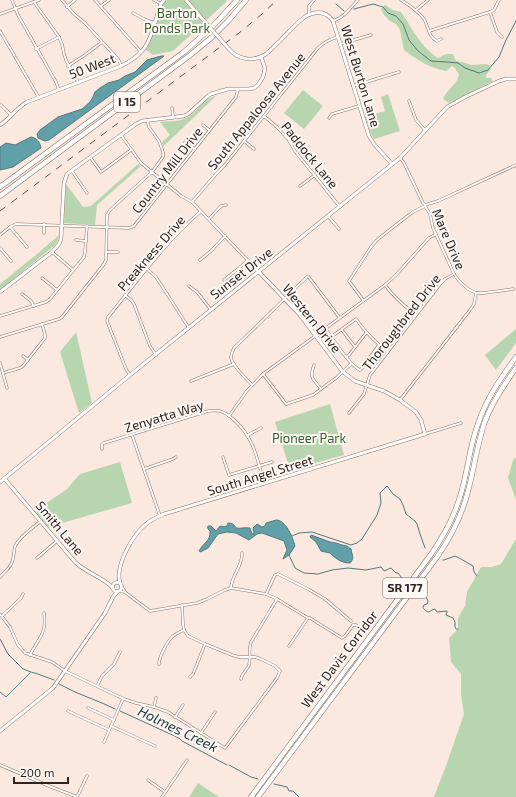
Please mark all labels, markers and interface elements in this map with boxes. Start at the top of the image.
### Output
park label: Barton Ponds Park [144,5,210,36]
street label: West Burton Lane [338,23,384,129]
street label: South Appaloosa Avenue [204,49,308,173]
street label: 50 West [67,50,117,82]
road number: I 15 [114,92,140,112]
street label: Paddock Lane [278,118,342,192]
street label: Country Mill Drive [128,124,206,216]
street label: Mare Drive [429,206,469,272]
street label: Preakness Drive [114,212,188,294]
street label: Sunset Drive [207,244,275,302]
street label: Thoroughbred Drive [358,271,444,373]
street label: Western Drive [279,280,345,356]
street label: Zenyatta Way [123,396,206,436]
park label: Pioneer Park [272,430,346,446]
street label: South Angel Street [205,451,315,499]
street label: Smith Lane [33,498,87,558]
road number: SR 177 [383,578,427,598]
street label: West Davis Corridor [297,607,381,711]
water label: Holmes Creek [135,702,221,755]
scale bar [14,759,68,785]
text: 200 m [20,765,54,779]

